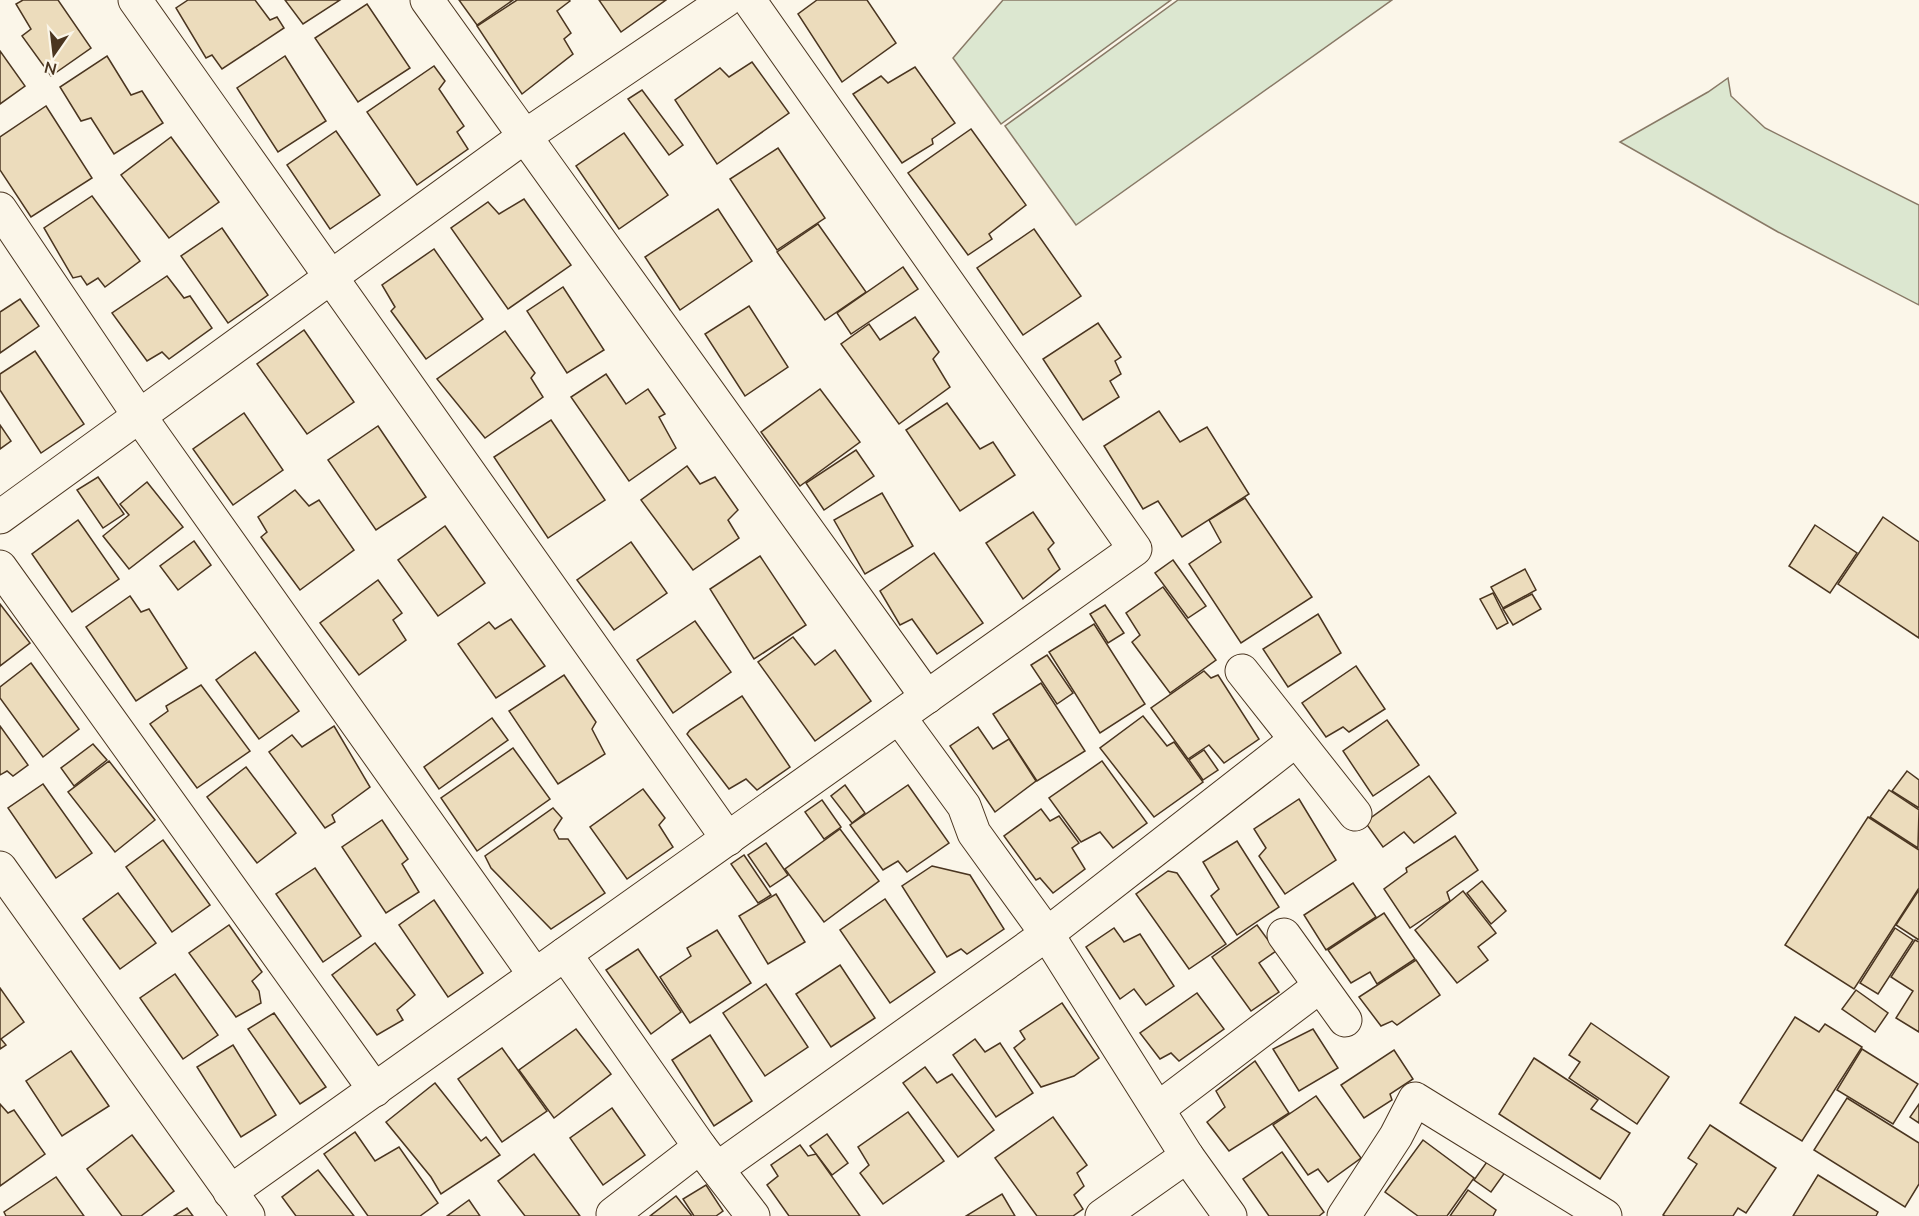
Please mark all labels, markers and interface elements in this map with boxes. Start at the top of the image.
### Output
north arrow [24,24,84,84]
text: N [42,57,59,80]

